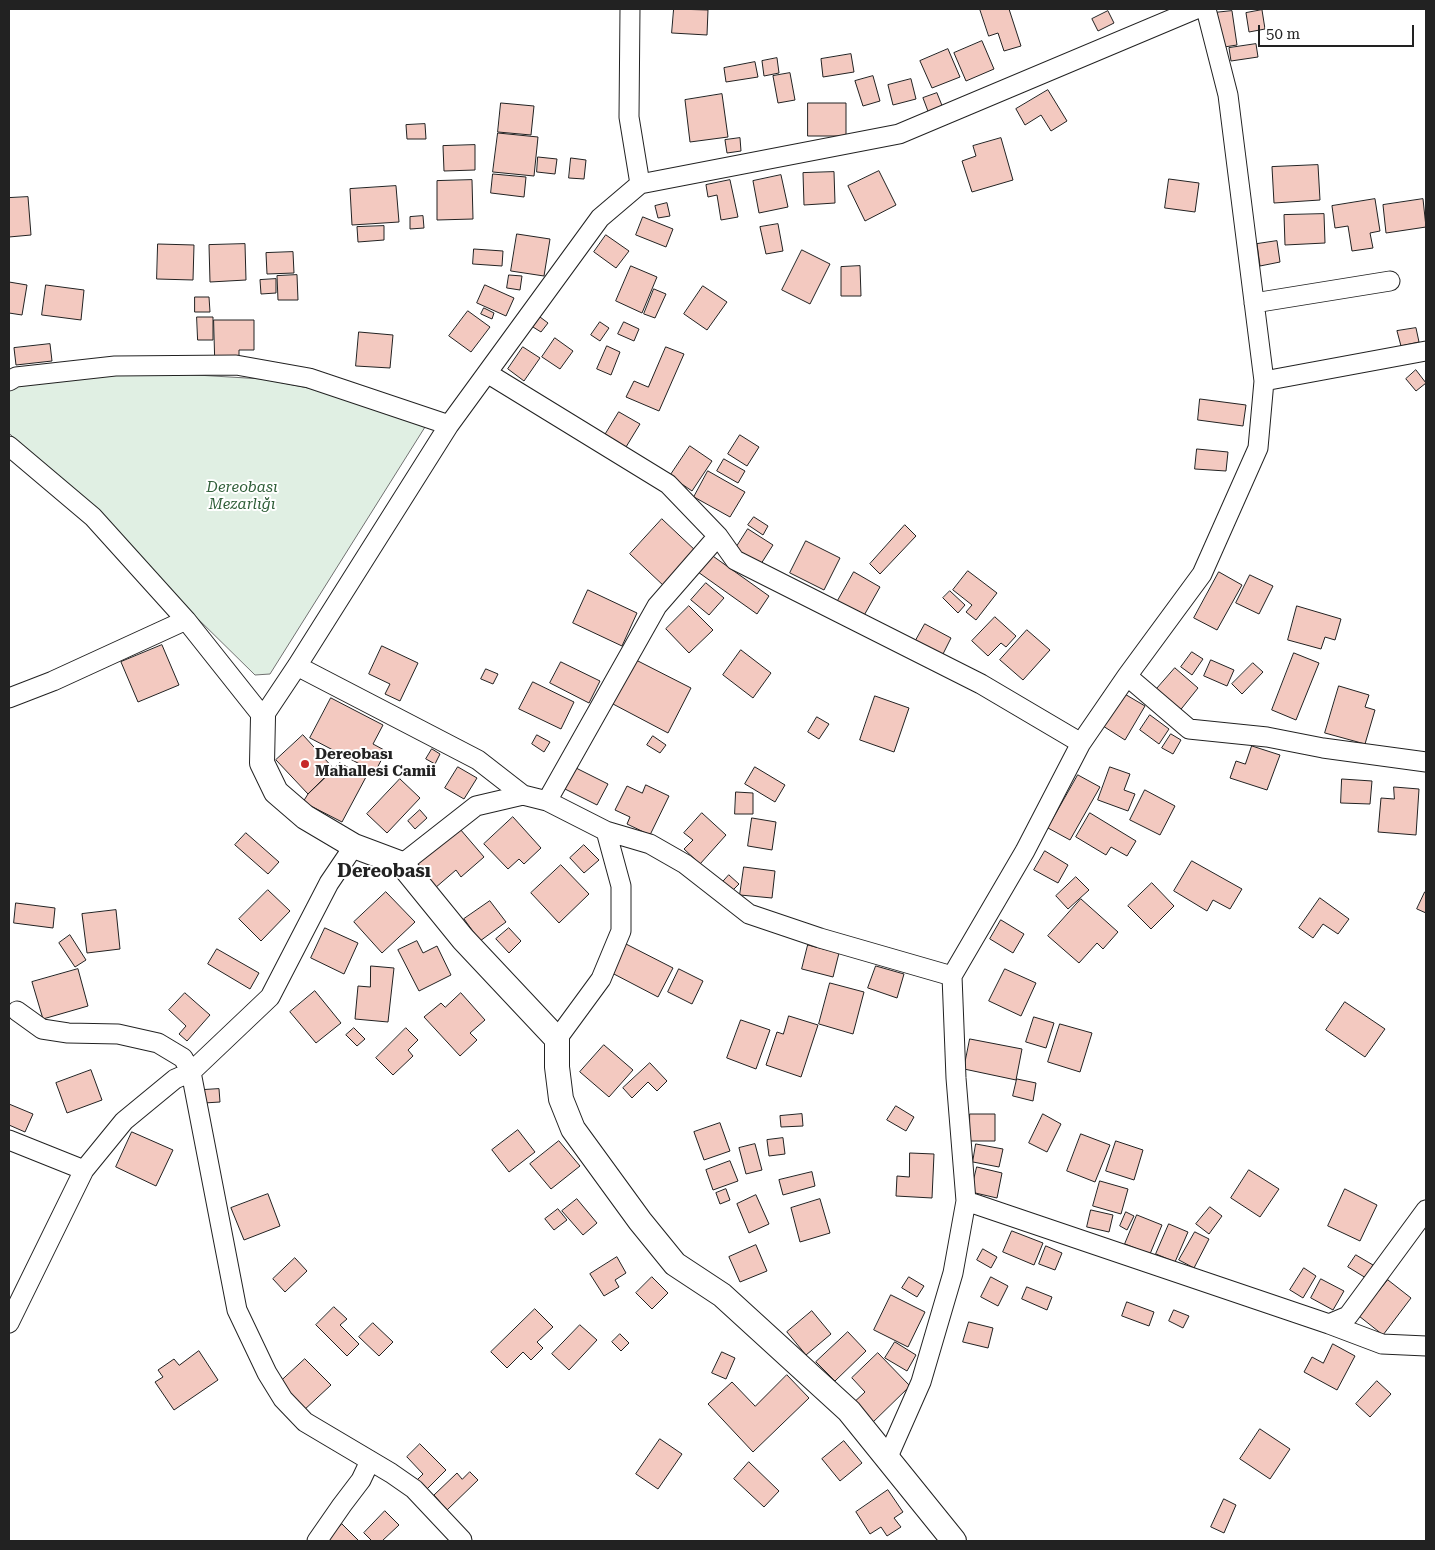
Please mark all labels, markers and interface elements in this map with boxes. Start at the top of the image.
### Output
scale bar [1260,15,1416,47]
text: 50 m [1266,25,1300,43]
park label: Dereobası Mezarlığı [206,479,278,514]
place label: Dereobası Mahallesi Camii [315,746,436,781]
marker: Dereobası Mahallesi Camii [299,758,311,770]
district label: Dereobası [337,861,431,883]

